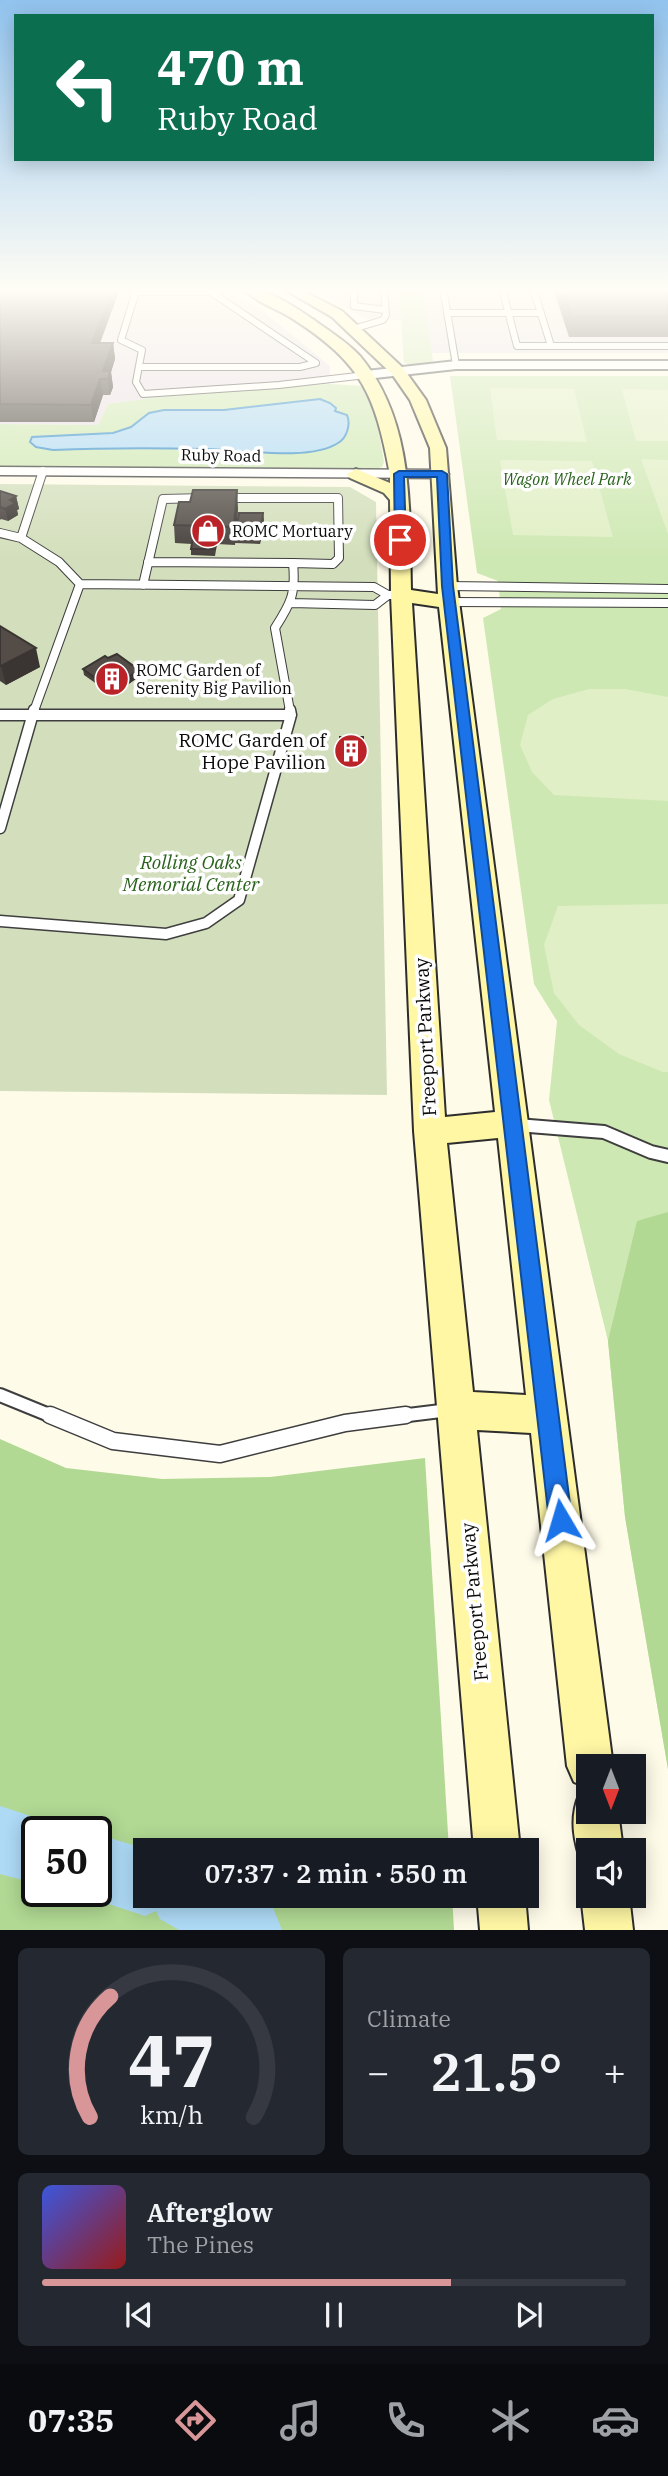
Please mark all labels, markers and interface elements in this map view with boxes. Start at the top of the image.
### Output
text: 470 m [157,35,304,98]
icon: left [42,42,133,133]
text: Ruby Road [157,97,318,139]
street label: Ruby Road [181,444,262,466]
park label: Wagon Wheel Park [502,469,632,489]
pin [370,510,430,570]
shop icon: ROMC Mortuary [189,512,227,550]
place label: ROMC Mortuary [232,521,353,541]
icon: arrive [381,521,419,559]
building icon: ROMC Garden of Serenity Big Pavilion [93,660,131,698]
place label: ROMC Garden of Serenity Big Pavilion [136,660,292,698]
place label: ROMC Garden of Hope Pavilion [178,728,327,774]
building icon: ROMC Garden of Hope Pavilion [332,732,370,770]
park label: Rolling Oaks Memorial Center [122,850,260,896]
street label: Freeport Parkway [409,956,441,1117]
position arrow [524,1483,598,1557]
street label: Freeport Parkway [455,1521,493,1682]
north arrow [576,1754,646,1824]
map controls [576,1754,646,1908]
speed limit sign: 50 [21,1816,112,1907]
button: sound [576,1838,646,1908]
text: 07:37 · 2 min · 550 m [205,1856,467,1890]
text: Climate [367,2003,451,2033]
text: 47 [128,2013,215,2108]
text: 21.5° [430,2038,563,2105]
text: − [367,2047,390,2096]
text: + [603,2047,626,2096]
text: km/h [140,2098,203,2131]
text: Afterglow [147,2195,273,2229]
text: The Pines [147,2229,254,2259]
icon: previous [120,2296,158,2334]
icon: pause [315,2296,353,2334]
icon: next [510,2296,548,2334]
icon: directions [171,2396,220,2445]
icon: music [276,2396,325,2445]
icon: phone [381,2396,430,2445]
icon: climate [486,2396,535,2445]
icon: car [591,2396,640,2445]
text: 07:35 [28,2399,115,2441]

